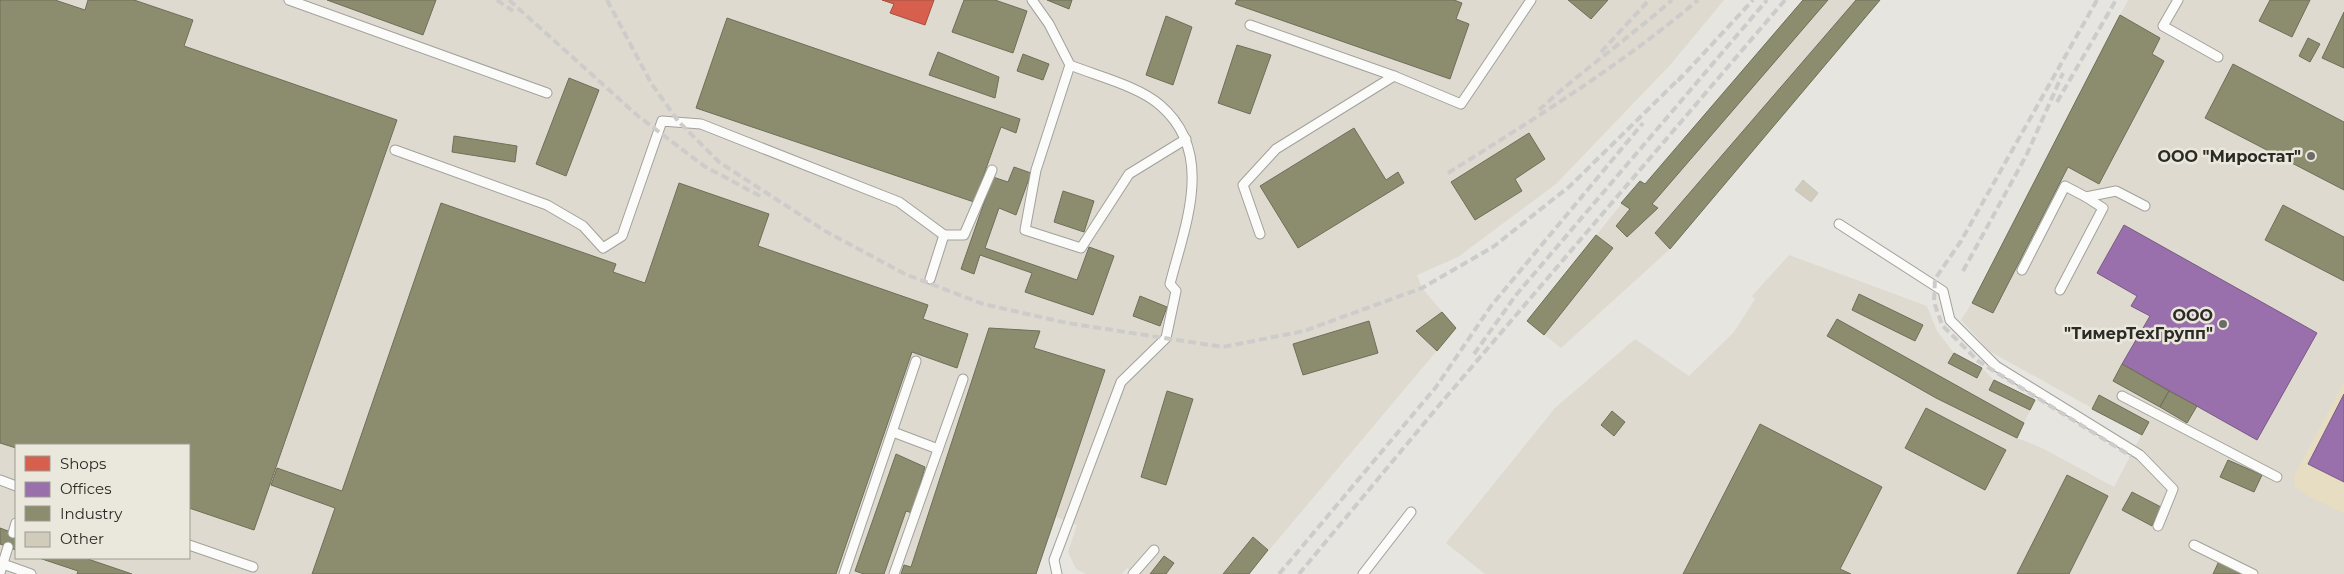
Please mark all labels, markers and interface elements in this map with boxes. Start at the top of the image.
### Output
place label: ООО "Миростат" [2158,147,2301,166]
marker: ООО "Миростат" [2305,150,2317,162]
place label: ООО "ТимерТехГрупп" [2064,306,2213,343]
marker: ООО "ТимерТехГрупп" [2217,318,2229,330]
legend [15,444,190,559]
text: Shops [60,454,106,473]
text: Offices [60,479,112,498]
text: Industry [60,504,123,523]
text: Other [60,529,104,548]

